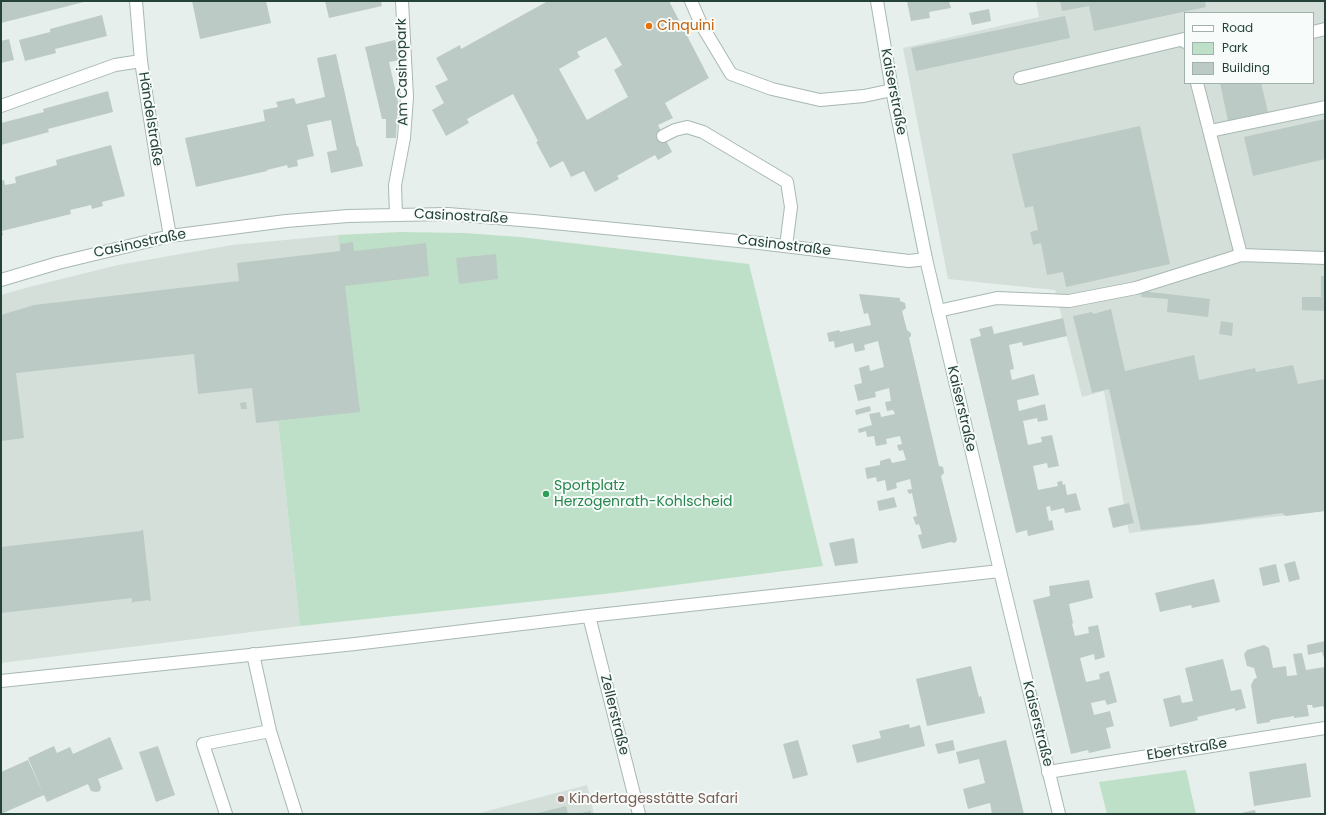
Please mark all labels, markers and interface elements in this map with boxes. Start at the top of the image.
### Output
legend [1184,12,1314,84]
street label: Am Casinopark [394,18,412,126]
place label: Cinquini [657,18,714,34]
text: Road [1222,19,1253,36]
marker: Cinquini [644,21,654,31]
text: Park [1222,39,1248,56]
street label: Kaiserstraße [876,47,910,137]
text: Building [1222,59,1270,76]
street label: Händelstraße [134,71,166,167]
street label: Casinostraße [414,206,508,228]
street label: Casinostraße [92,226,188,262]
street label: Casinostraße [736,232,832,260]
street label: Kaiserstraße [943,364,979,454]
place label: Sportplatz Herzogenrath-Kohlscheid [554,478,733,510]
marker: Sportplatz Herzogenrath-Kohlscheid [541,489,551,499]
street label: Zellerstraße [596,673,632,757]
street label: Kaiserstraße [1018,679,1056,769]
street label: Ebertstraße [1146,735,1228,765]
place label: Kindertagesstätte Safari [569,791,738,807]
marker: Kindertagesstätte Safari [556,794,566,804]

